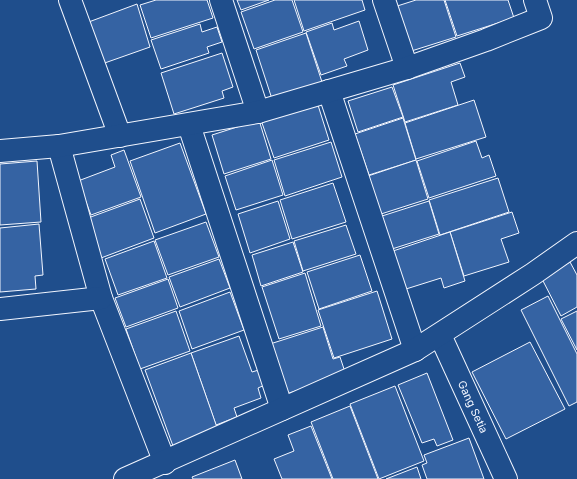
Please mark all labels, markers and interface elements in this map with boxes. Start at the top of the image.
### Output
street label: Gang Setia [455,378,491,436]

